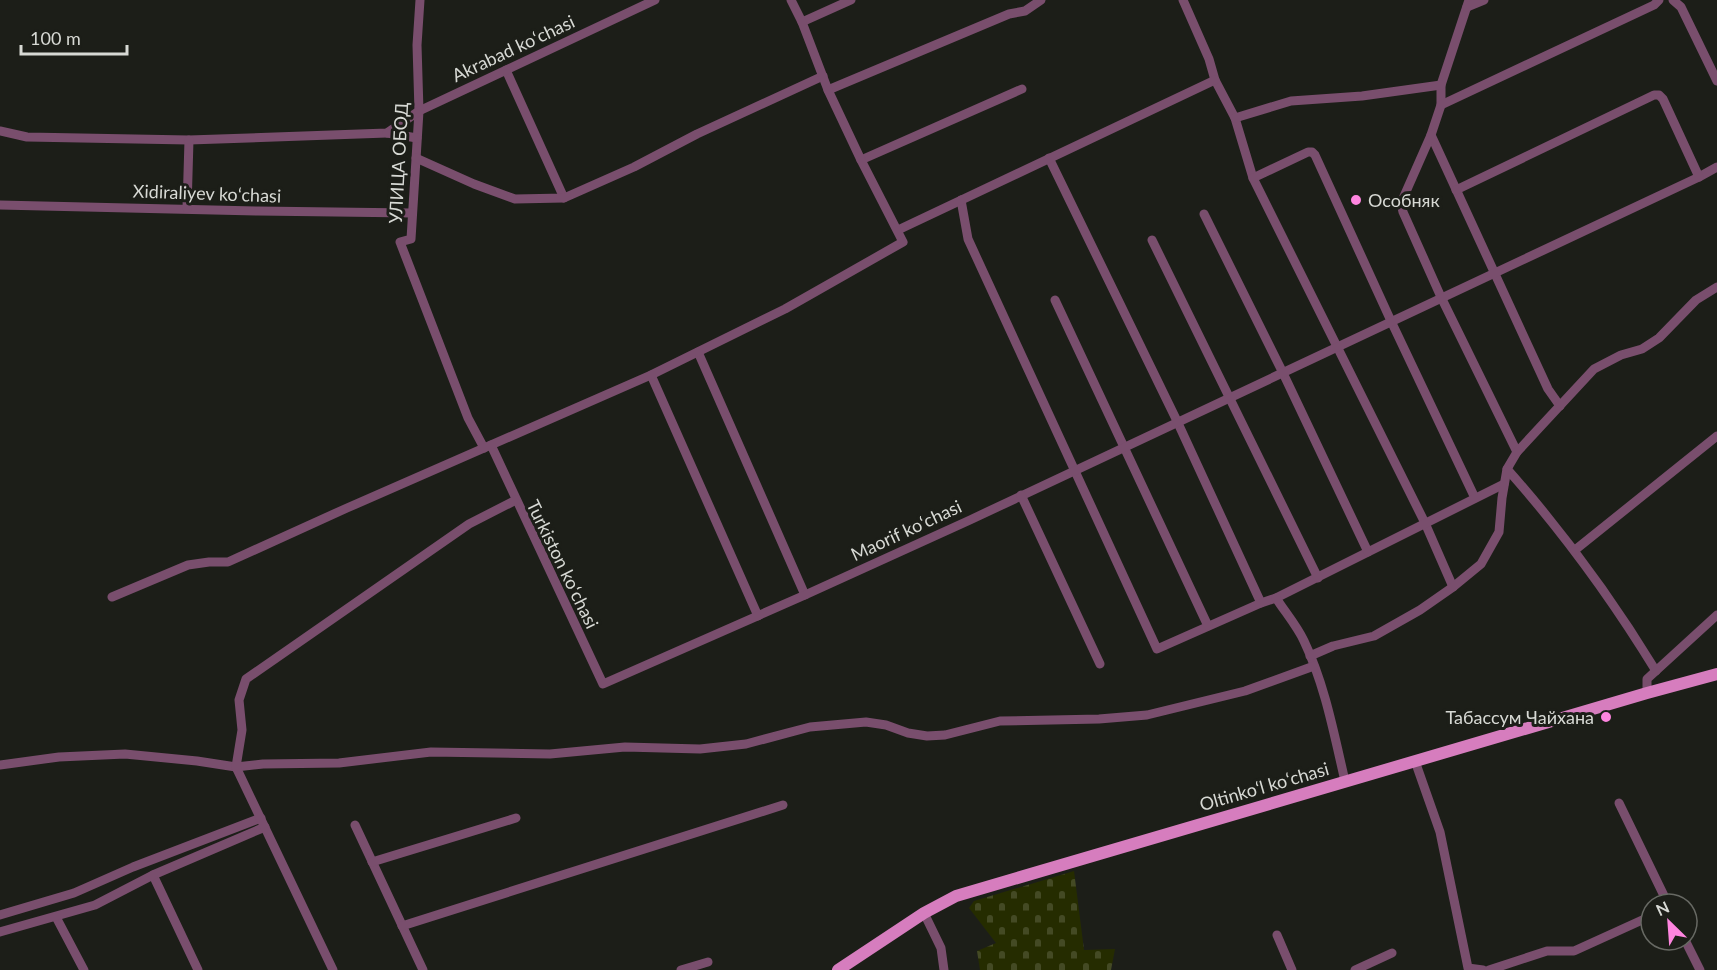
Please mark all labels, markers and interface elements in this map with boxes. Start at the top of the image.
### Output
street label: Akrabad koʻchasi [448,10,578,86]
scale bar [21,18,128,56]
text: 100 m [30,27,81,49]
street label: УЛИЦА ОБОД [384,102,412,224]
street label: Xidiraliyev koʻchasi [132,179,282,207]
place label: Особняк [1368,189,1440,211]
marker: Особняк [1349,193,1363,207]
street label: Maorif koʻchasi [847,495,965,565]
street label: Turkiston koʻchasi [522,496,604,632]
place label: Табассум Чайхана [1445,706,1594,728]
marker: Табассум Чайхана [1599,710,1613,724]
street label: Oltinkoʻl koʻchasi [1197,757,1331,815]
north arrow [1639,892,1699,952]
text: N [1653,897,1672,919]

